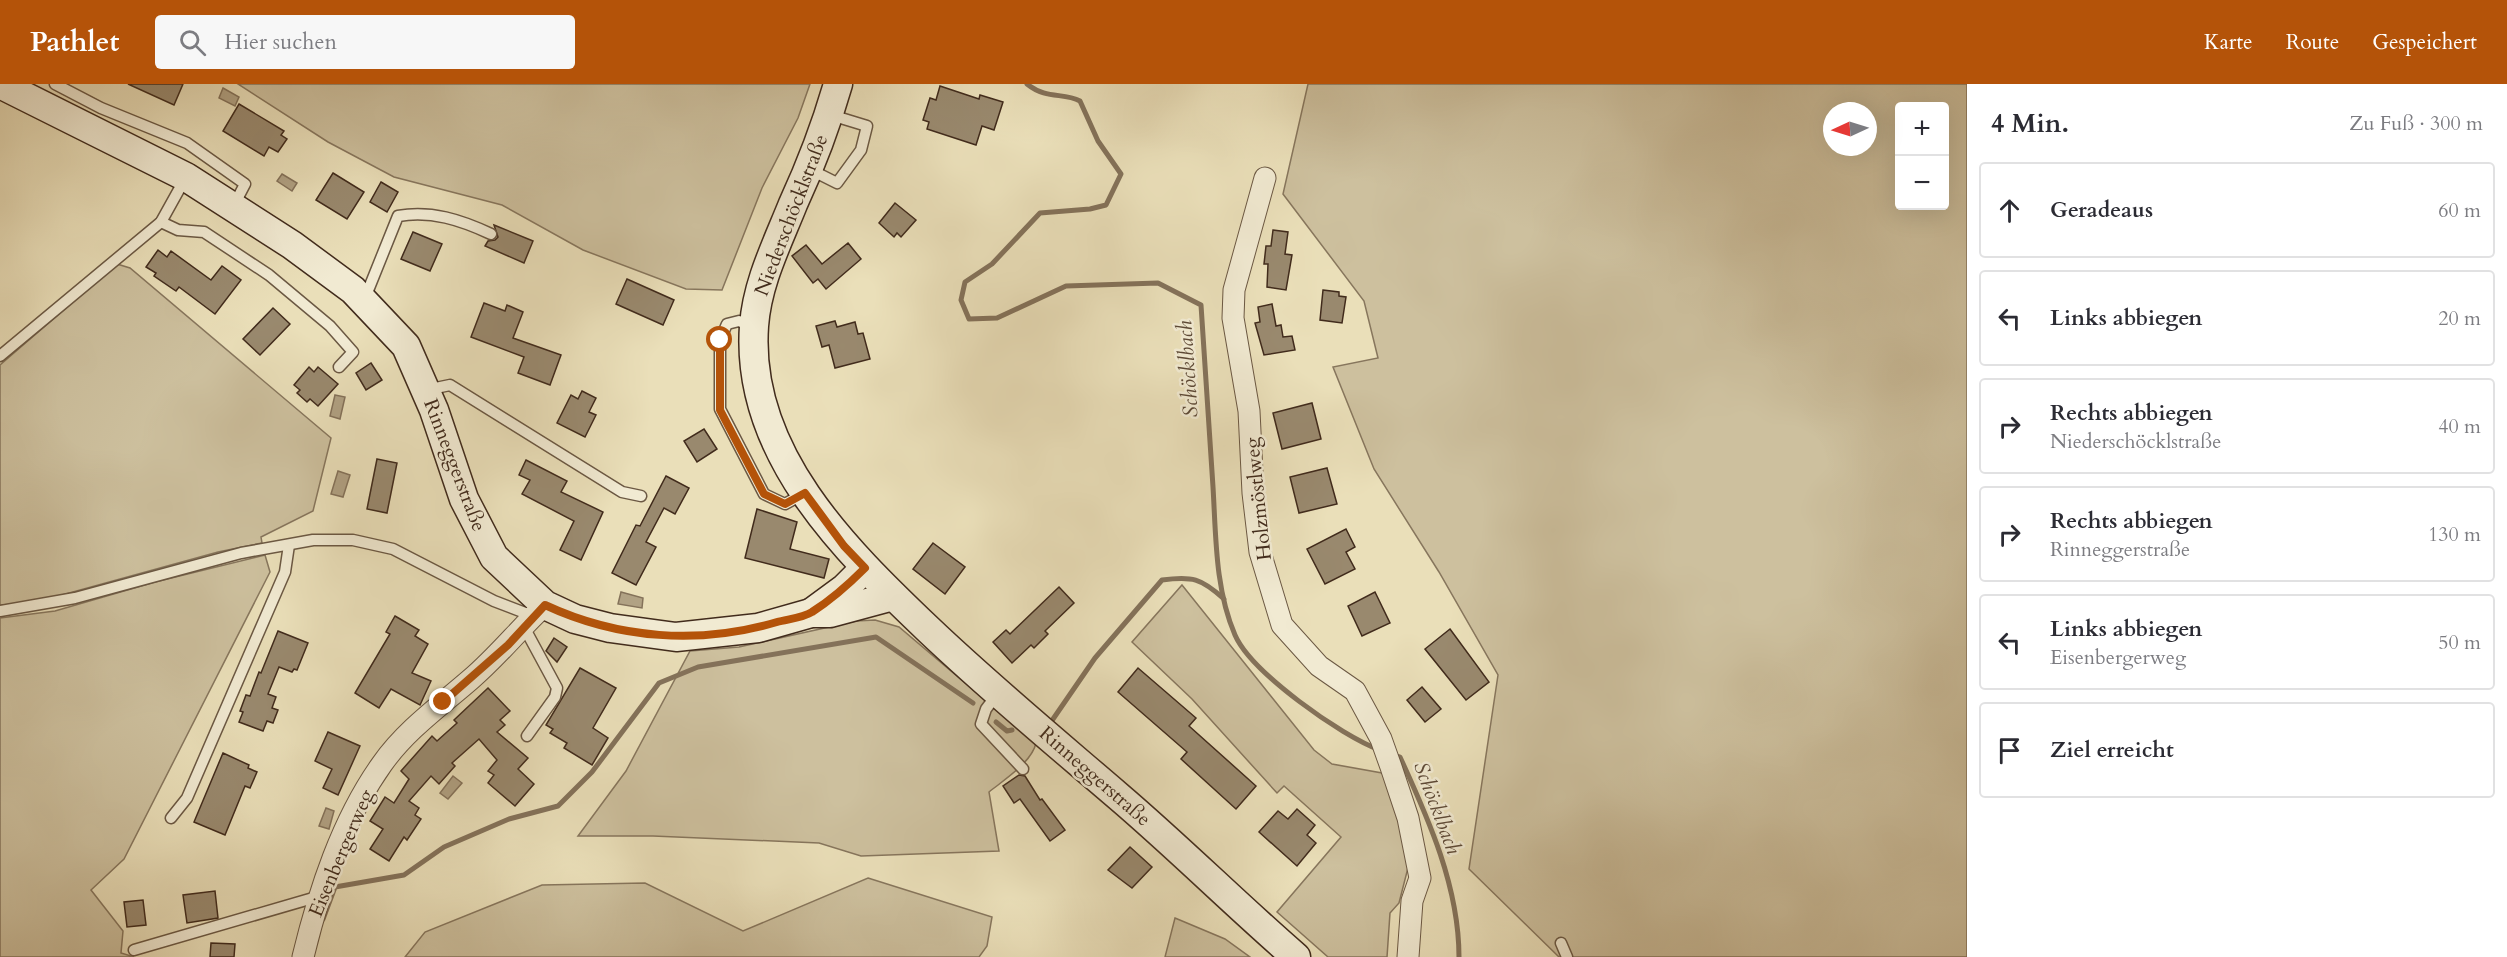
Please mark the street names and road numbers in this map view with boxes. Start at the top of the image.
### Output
street label: Niederschöcklstraße [748,130,834,300]
street label: Rinneggerstraße [417,395,493,535]
street label: Holzmöstlweg [1238,435,1278,562]
street label: Rinneggerstraße [1033,720,1157,832]
street label: Eisenbergerweg [302,784,380,921]

